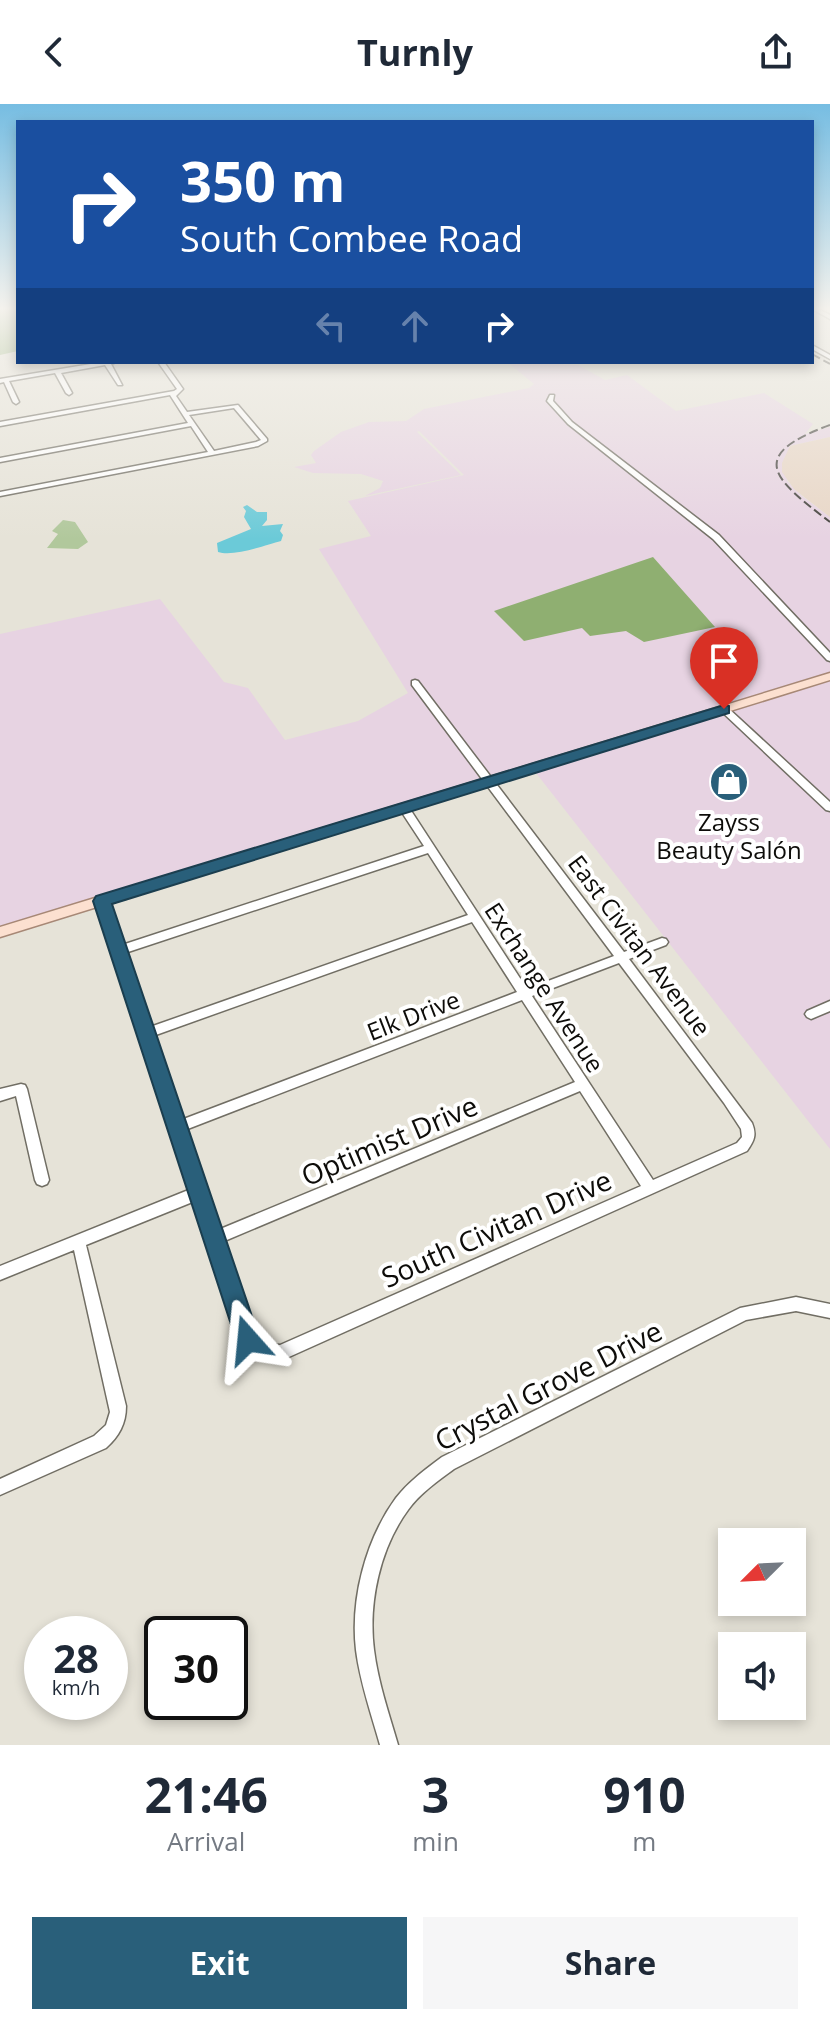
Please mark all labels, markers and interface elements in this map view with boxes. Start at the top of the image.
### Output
text: Turnly [357,28,473,77]
icon: back [32,30,76,74]
icon: share [754,30,798,74]
text: 350 m [180,142,346,218]
icon: right [48,152,152,256]
text: South Combee Road [180,214,523,263]
icon: left [309,304,353,348]
icon: ahead [393,304,437,348]
icon: right [477,304,521,348]
pin [690,627,758,709]
icon: arrive [702,639,746,683]
shop icon: Zayss Beauty Salón [708,761,750,803]
place label: Zayss Beauty Salón [656,805,802,866]
street label: East Civitan Avenue [561,848,719,1042]
street label: Exchange Avenue [478,896,612,1078]
street label: Elk Drive [362,982,464,1048]
street label: Optimist Drive [295,1086,483,1194]
street label: South Civitan Drive [375,1160,617,1296]
position arrow [206,1298,290,1382]
street label: Crystal Grove Drive [428,1311,668,1459]
north arrow [718,1528,806,1616]
map controls [718,1528,806,1720]
speed limit sign: 30 [144,1616,248,1720]
text: 28 [53,1630,99,1685]
button: sound [718,1632,806,1720]
text: km/h [52,1674,100,1701]
text: 21:46 [144,1762,268,1827]
text: 3 [422,1762,449,1827]
text: 910 [603,1762,686,1827]
text: Arrival [167,1823,245,1859]
text: min [412,1823,459,1859]
text: m [632,1823,656,1859]
button: Exit [32,1917,407,2009]
button: Share [423,1917,798,2009]

